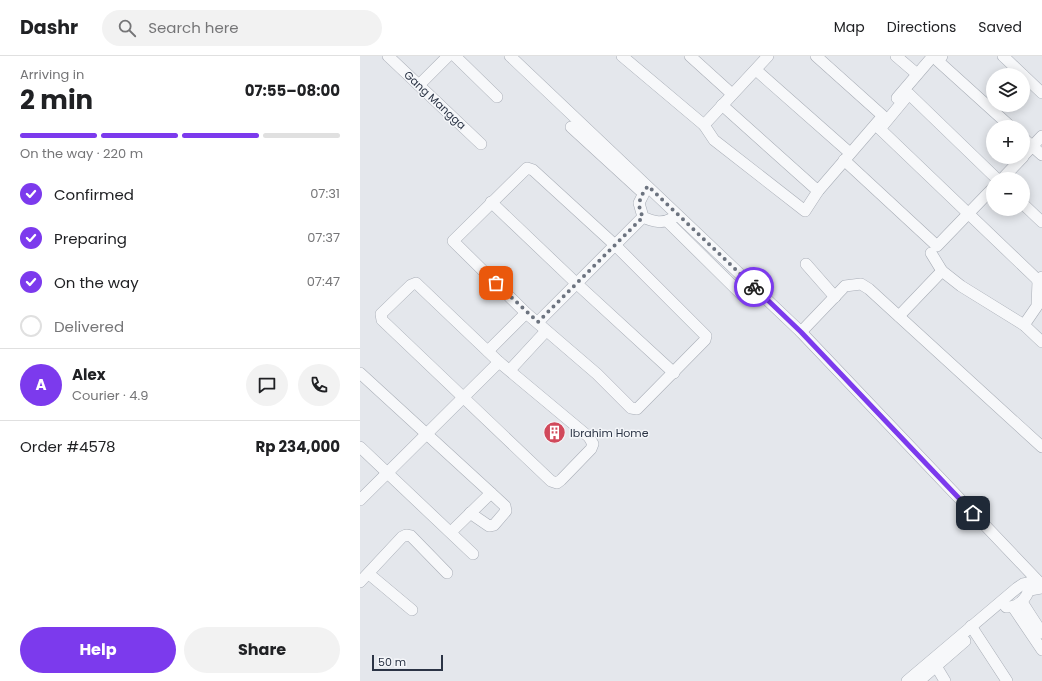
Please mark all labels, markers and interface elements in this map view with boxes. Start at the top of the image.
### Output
search box [102,10,382,46]
text: Dashr [20,14,78,41]
icon: search [116,17,138,39]
text: Search here [148,17,239,38]
text: Map [834,17,865,37]
text: Directions [887,17,956,37]
text: Saved [978,17,1022,37]
text: Arriving in [20,65,84,84]
street label: Gang Mangga [400,67,470,133]
map controls [986,68,1030,216]
button: layers [986,68,1030,112]
text: 07:55–08:00 [245,80,340,101]
text: 2 min [20,82,93,118]
button: + [986,120,1030,164]
text: On the way · 220 m [20,144,143,163]
button: − [986,172,1030,216]
icon: check [20,183,42,205]
text: Confirmed [54,184,134,205]
text: 07:31 [310,184,340,203]
icon: check [20,227,42,249]
text: Preparing [54,228,127,249]
text: 07:37 [307,228,340,247]
pin [479,266,513,300]
courier [734,267,774,307]
icon: check [20,271,42,293]
text: On the way [54,272,139,293]
text: 07:47 [307,272,340,291]
icon: bag [485,272,507,294]
icon: bike [743,276,765,298]
text: Delivered [54,316,124,337]
text: Alex [72,364,106,385]
button: chat [246,364,288,406]
button: phone [298,364,340,406]
text: A [35,374,47,395]
text: Courier · 4.9 [72,386,148,405]
building icon: Ibrahim Home [542,420,568,446]
place label: Ibrahim Home [570,425,649,441]
text: Order #4578 [20,436,116,457]
text: Rp 234,000 [255,436,340,457]
pin [956,496,990,530]
icon: home [962,502,984,524]
button: Help [20,627,176,673]
button: Share [184,627,340,673]
scale bar [372,653,443,672]
text: 50 m [378,654,406,670]

